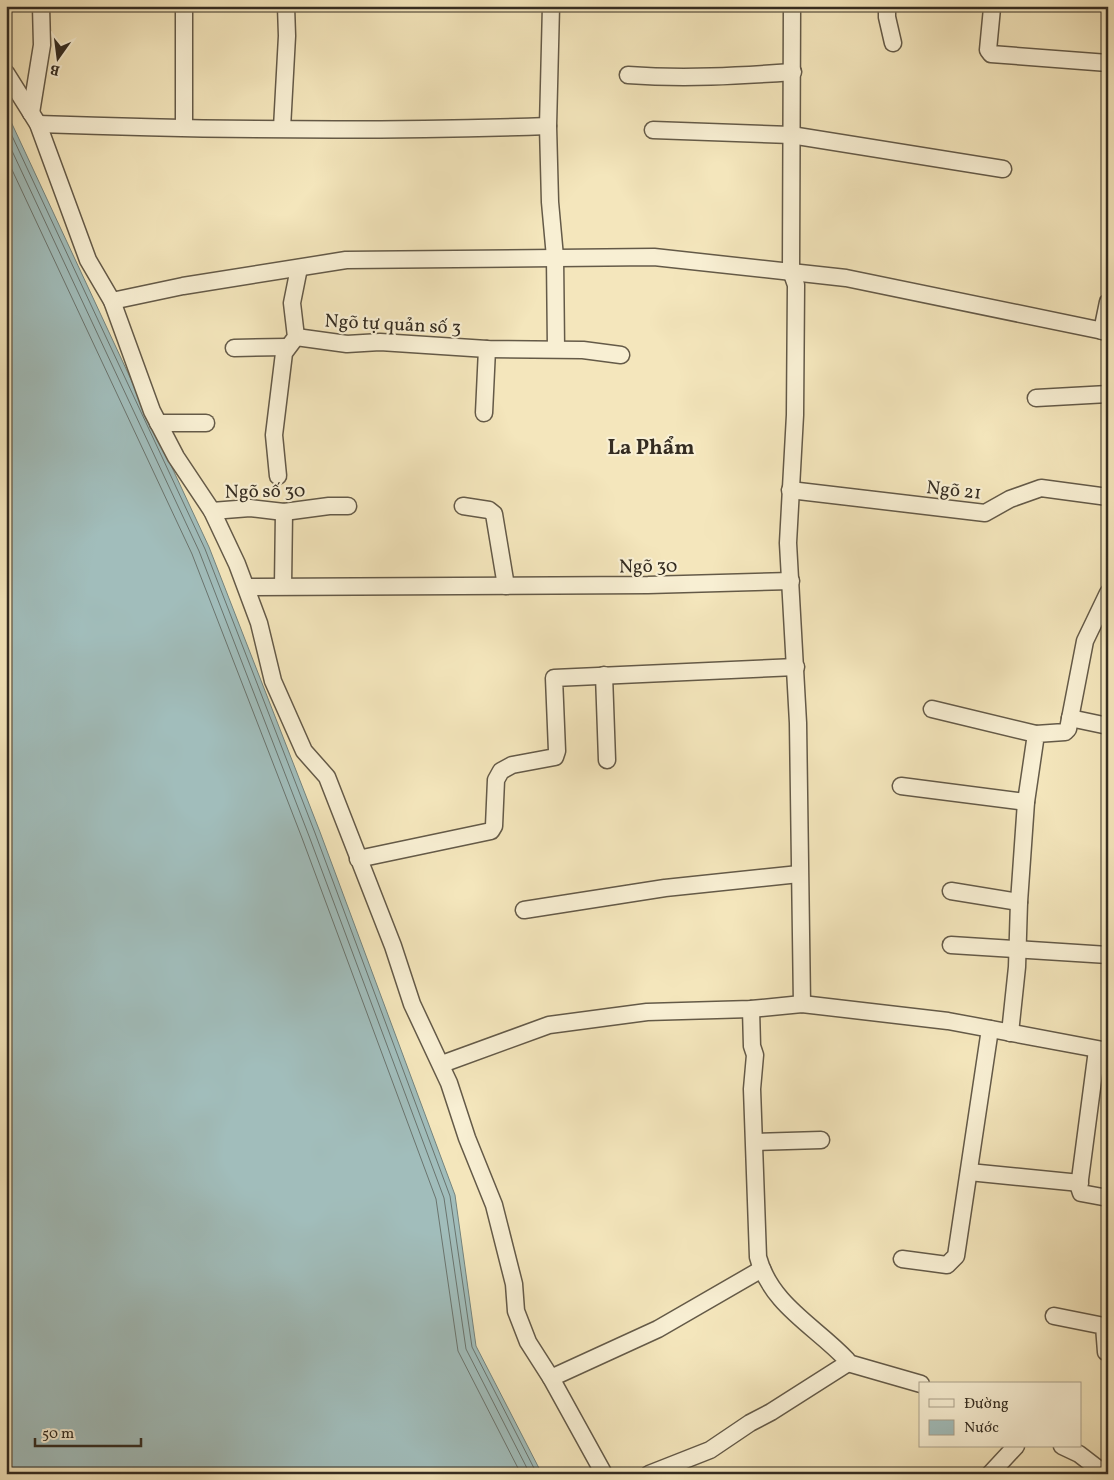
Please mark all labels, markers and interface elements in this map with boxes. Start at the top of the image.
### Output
north arrow [32,32,82,82]
text: B [48,59,62,80]
street label: Ngõ tự quản số 3 [324,308,462,342]
district label: La Phẩm [607,434,695,463]
street label: Ngõ 21 [925,475,983,507]
street label: Ngõ số 30 [225,478,306,506]
street label: Ngõ 30 [619,553,678,581]
legend [919,1382,1082,1448]
text: Đường [964,1394,1009,1415]
scale bar [35,1415,141,1447]
text: Nước [964,1418,999,1439]
text: 50 m [42,1424,74,1445]

